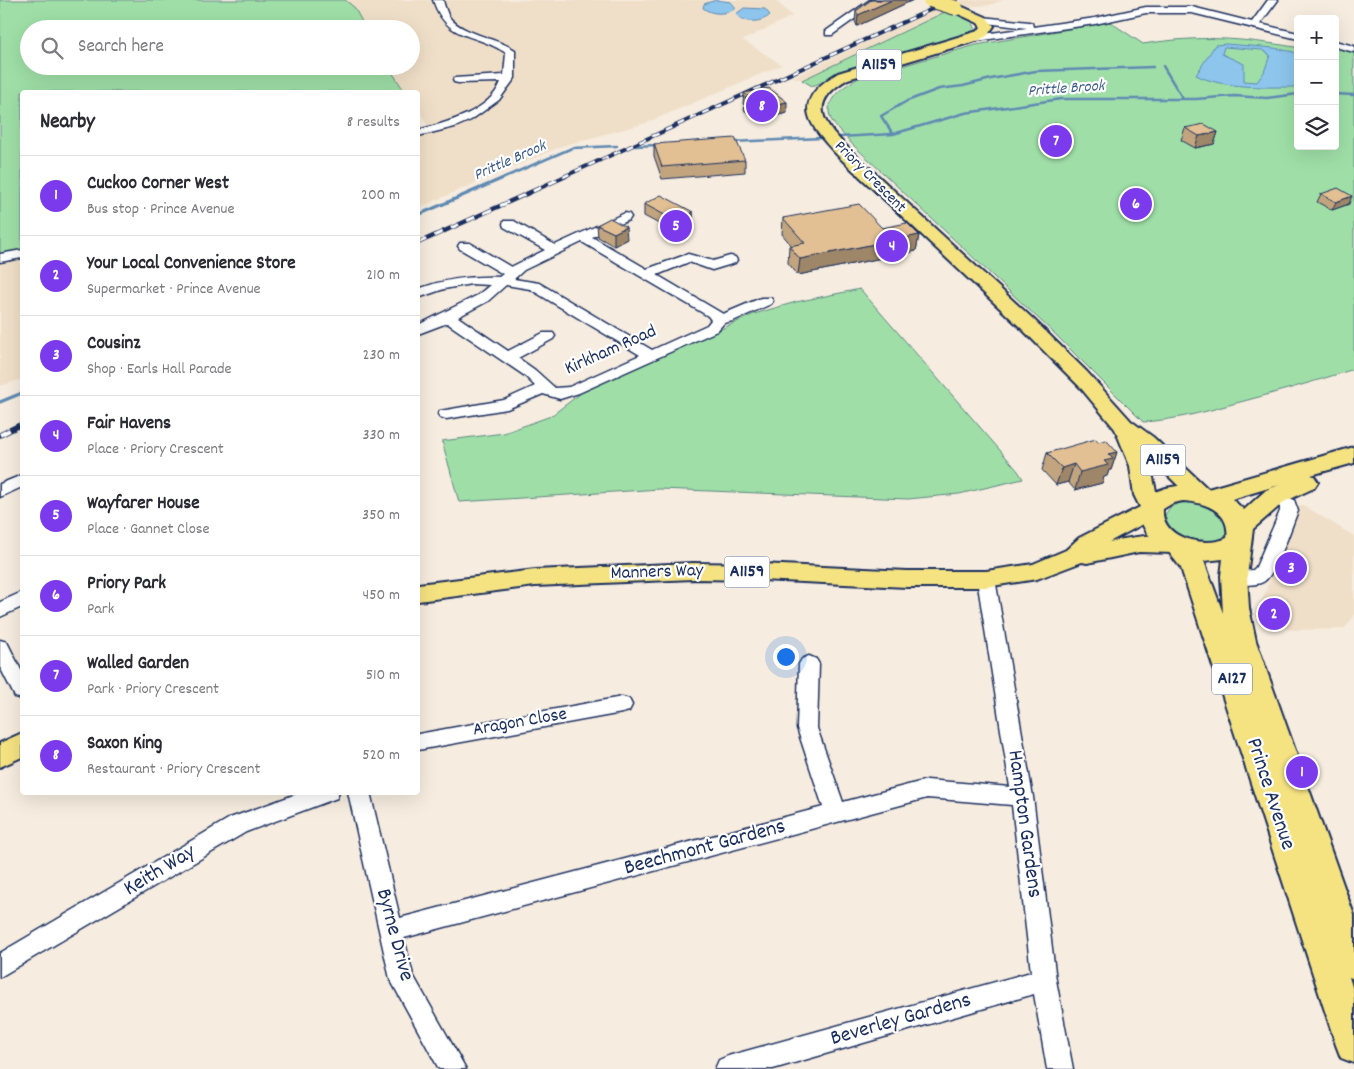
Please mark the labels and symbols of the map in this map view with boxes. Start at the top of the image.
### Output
road number: A1159 [856,50,902,80]
water label: Prittle Brook [1027,75,1107,103]
pin: 8 [746,87,778,125]
pin: 7 [1040,122,1072,160]
water label: Prittle Brook [470,134,551,187]
street label: Priory Crescent [829,136,911,218]
pin: 6 [1120,185,1152,223]
pin: 5 [660,207,692,245]
pin: 4 [876,227,908,265]
street label: Kirkham Road [561,319,661,383]
road number: A1159 [1140,444,1186,476]
pin: 3 [1275,549,1307,587]
road number: A1159 [724,556,770,588]
street label: Manners Way [610,558,704,588]
pin: 2 [1258,595,1290,633]
your location [773,644,799,670]
road number: A127 [1212,664,1252,694]
street label: Aragon Close [471,701,569,745]
street label: Prince Avenue [1237,734,1303,854]
street label: Hampton Gardens [998,748,1050,900]
pin: 1 [1286,753,1318,791]
street label: Beechmont Gardens [621,812,789,884]
street label: Keith Way [118,837,203,905]
street label: Byrne Drive [367,885,421,985]
street label: Beverley Gardens [827,985,975,1055]

